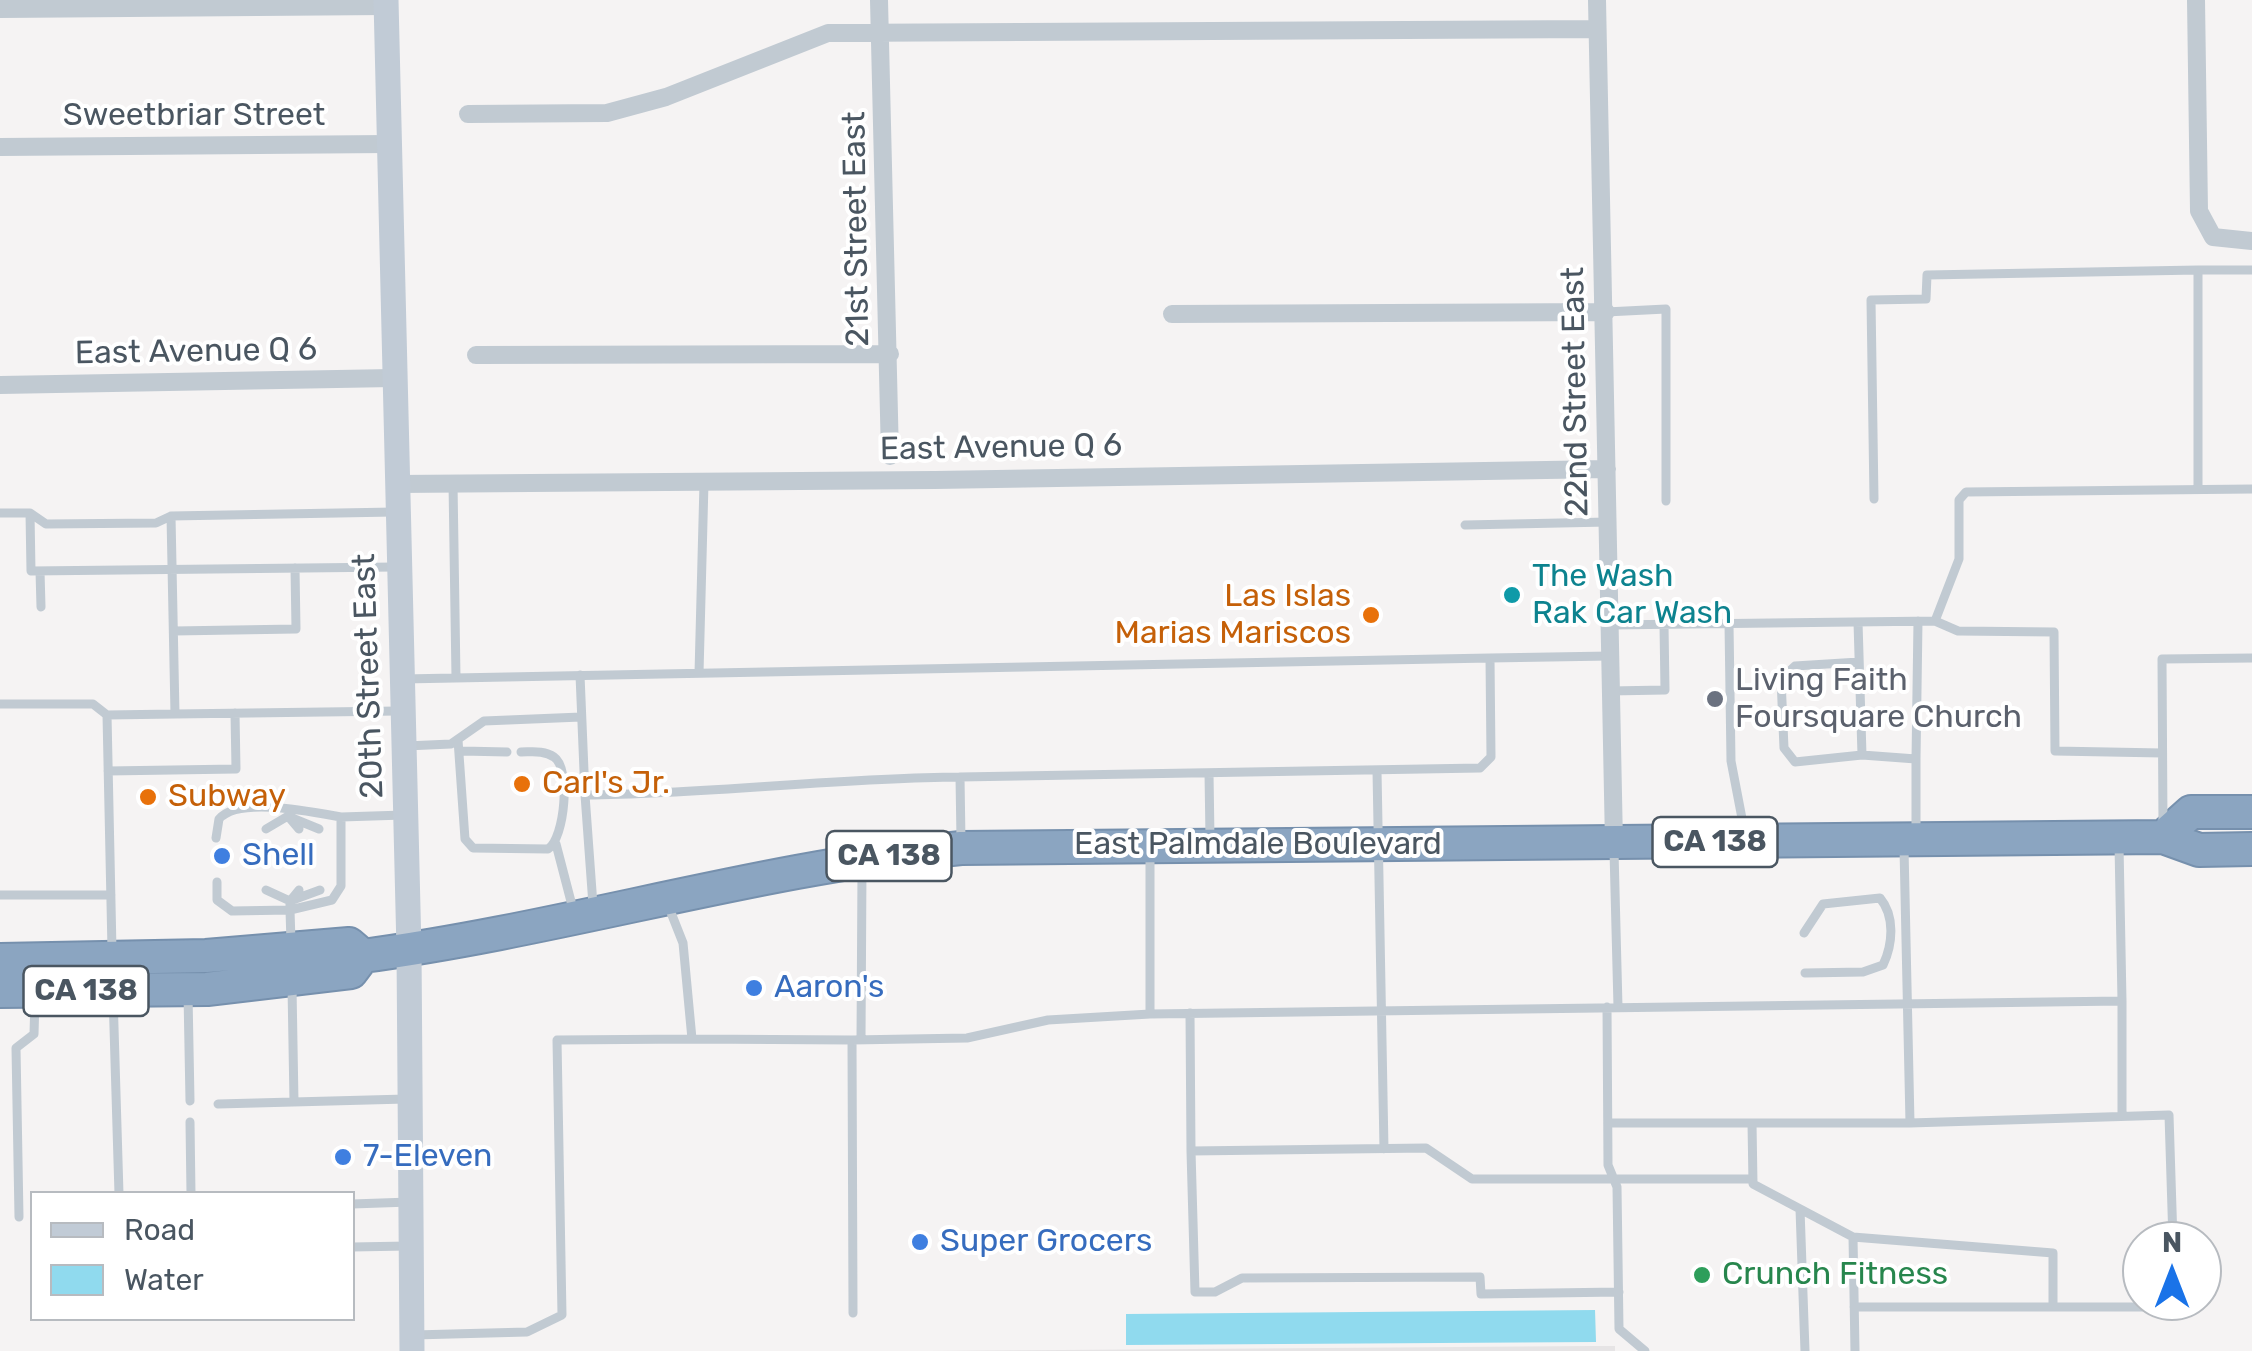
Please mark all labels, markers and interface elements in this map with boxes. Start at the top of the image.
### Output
street label: Sweetbriar Street [63,97,325,135]
street label: 21st Street East [836,111,878,347]
street label: 22nd Street East [1555,267,1597,517]
street label: East Avenue Q 6 [74,331,318,373]
street label: East Avenue Q 6 [879,427,1123,469]
street label: 20th Street East [346,553,392,799]
place label: The Wash Rak Car Wash [1532,558,1732,633]
place label: Las Islas Marias Mariscos [1115,578,1351,653]
marker: The Wash Rak Car Wash [1501,584,1523,606]
marker: Las Islas Marias Mariscos [1360,604,1382,626]
place label: Living Faith Foursquare Church [1735,662,2022,737]
marker: Living Faith Foursquare Church [1704,688,1726,710]
place label: Carl's Jr. [542,765,670,803]
marker: Carl's Jr. [511,773,533,795]
place label: Subway [168,778,286,816]
marker: Subway [137,786,159,808]
road number: CA 138 [1652,817,1778,867]
street label: East Palmdale Boulevard [1074,826,1442,864]
road number: CA 138 [826,831,952,881]
place label: Shell [242,837,315,875]
marker: Shell [211,845,233,867]
road number: CA 138 [23,966,148,1016]
place label: Aaron's [774,969,884,1007]
marker: Aaron's [743,977,765,999]
place label: 7-Eleven [363,1138,493,1176]
marker: 7-Eleven [332,1146,354,1168]
legend [30,1191,355,1321]
text: Road [124,1212,195,1248]
north arrow [2122,1221,2222,1321]
place label: Super Grocers [940,1223,1152,1261]
text: N [2162,1226,2182,1259]
marker: Super Grocers [909,1231,931,1253]
place label: Crunch Fitness [1722,1256,1948,1294]
text: Water [124,1262,204,1298]
marker: Crunch Fitness [1691,1264,1713,1286]

